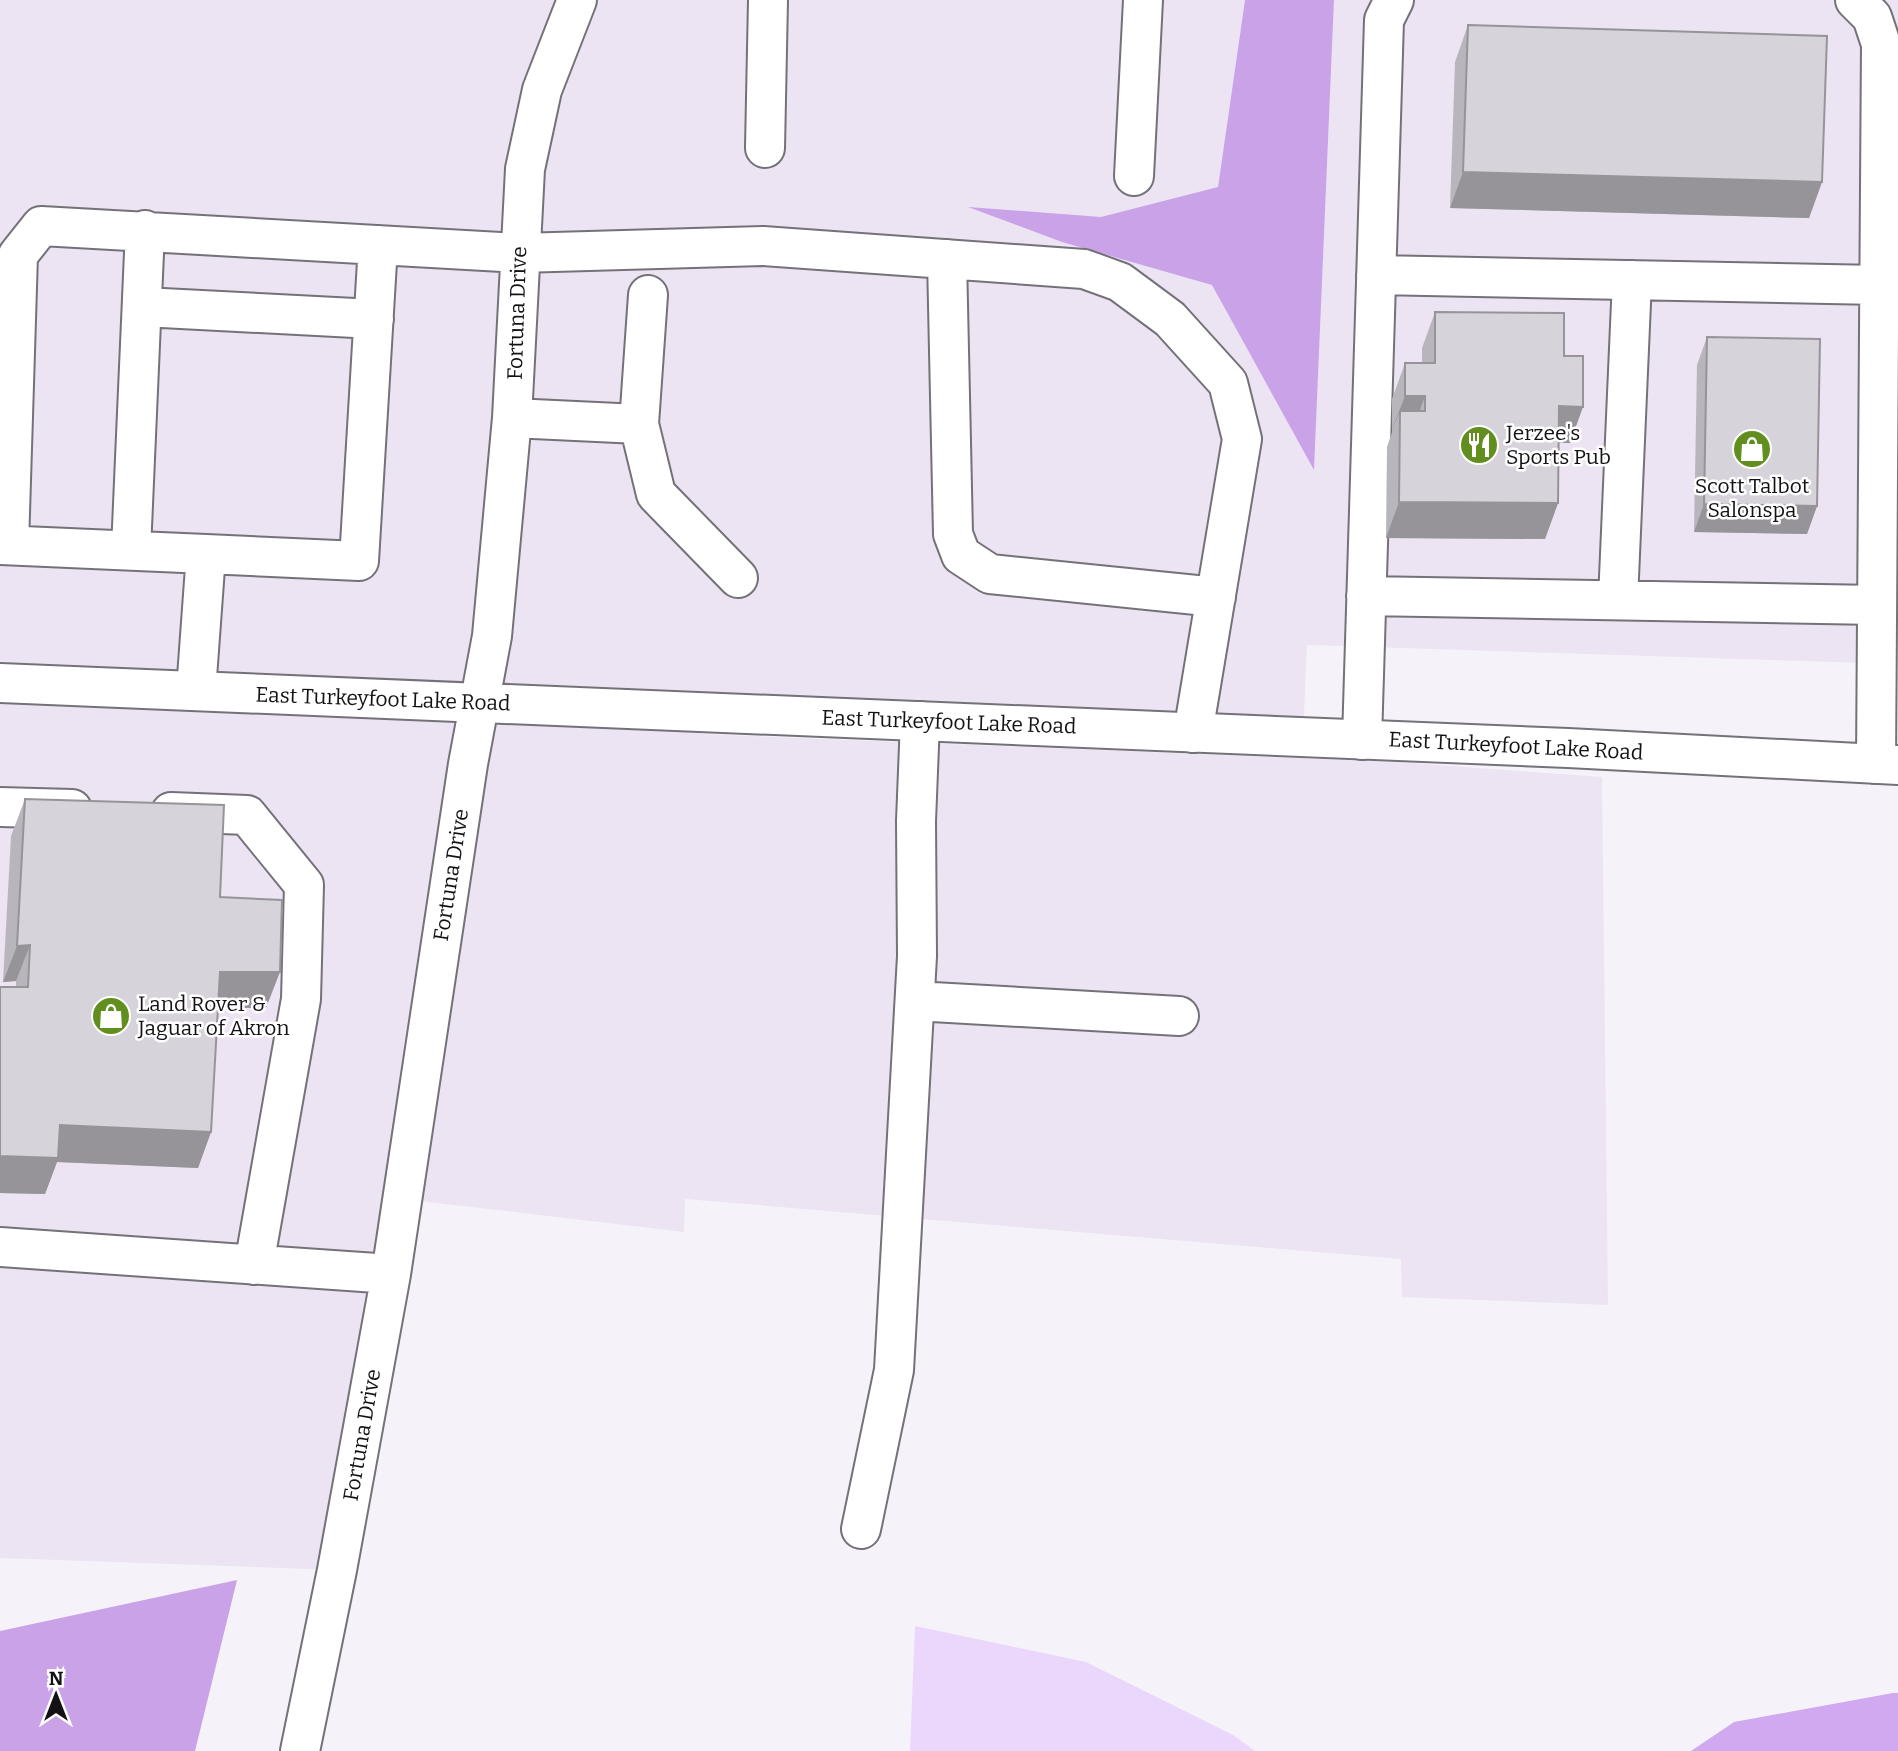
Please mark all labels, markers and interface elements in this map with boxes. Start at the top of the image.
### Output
street label: Fortuna Drive [502,246,532,380]
place label: Jerzee's Sports Pub [1505,420,1611,470]
restaurant icon: Jerzee's Sports Pub [1458,424,1500,466]
shop icon: Scott Talbot Salonspa [1731,428,1773,470]
place label: Scott Talbot Salonspa [1695,473,1810,523]
street label: East Turkeyfoot Lake Road [255,682,511,716]
street label: East Turkeyfoot Lake Road [821,705,1077,739]
street label: East Turkeyfoot Lake Road [1388,726,1644,766]
street label: Fortuna Drive [428,807,474,943]
place label: Land Rover & Jaguar of Akron [137,991,290,1041]
shop icon: Land Rover & Jaguar of Akron [90,995,132,1037]
street label: Fortuna Drive [338,1367,386,1503]
north arrow [21,1660,91,1730]
text: N [49,1667,64,1690]

